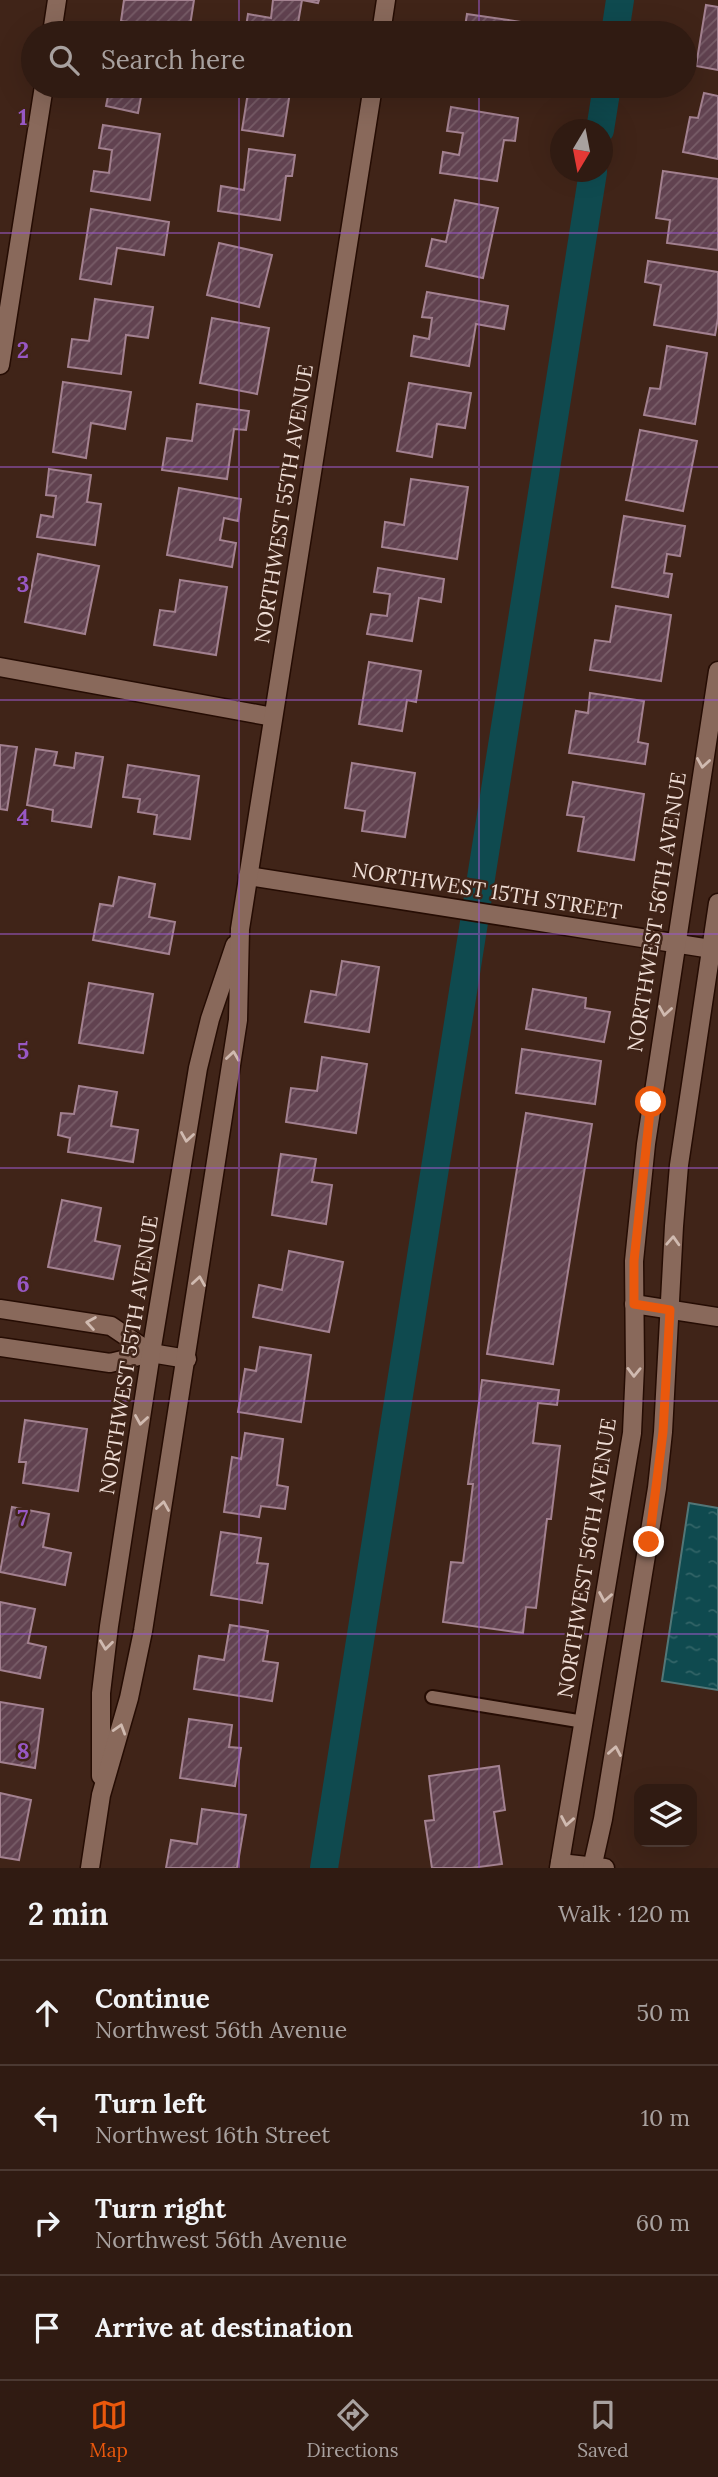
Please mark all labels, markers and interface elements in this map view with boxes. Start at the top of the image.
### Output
search box [21,21,697,98]
icon: search [45,41,83,79]
text: Search here [101,43,245,76]
text: 1 [18,102,28,131]
north arrow [550,119,613,182]
text: 2 [17,335,29,364]
street label: NORTHWEST 55TH AVENUE [248,362,319,646]
text: 3 [17,569,29,598]
one-way arrow [696,757,711,769]
street label: NORTHWEST 56TH AVENUE [621,770,692,1054]
text: 4 [17,802,29,831]
street label: NORTHWEST 15TH STREET [350,856,624,925]
one-way arrow [658,1005,673,1017]
text: 5 [17,1036,29,1065]
one-way arrow [225,1050,240,1062]
route start [635,1086,666,1117]
one-way arrow [180,1131,195,1143]
street label: NORTHWEST 55TH AVENUE [93,1213,164,1497]
one-way arrow [665,1236,680,1247]
text: 6 [16,1269,30,1298]
one-way arrow [191,1275,206,1287]
one-way arrow [85,1316,97,1331]
one-way arrow [627,1367,642,1378]
one-way arrow [134,1414,149,1426]
street label: NORTHWEST 56TH AVENUE [551,1416,622,1700]
one-way arrow [155,1500,170,1512]
text: 7 [18,1503,29,1532]
route end [633,1526,664,1557]
one-way arrow [598,1591,613,1603]
one-way arrow [99,1639,114,1651]
one-way arrow [112,1723,127,1735]
text: 8 [16,1736,30,1765]
one-way arrow [607,1746,622,1757]
map controls [634,1784,697,1847]
button: layers [634,1784,697,1847]
one-way arrow [560,1815,575,1827]
text: 2 min [28,1895,108,1933]
text: Walk · 120 m [558,1899,690,1928]
text: Continue [95,1982,210,2015]
icon: ahead [28,1994,66,2032]
text: 50 m [637,1998,690,2027]
text: Northwest 56th Avenue [95,2015,347,2044]
text: Turn left [95,2087,206,2120]
icon: left [28,2099,66,2137]
text: 10 m [641,2103,690,2132]
text: Northwest 16th Street [95,2120,330,2149]
text: Turn right [95,2192,226,2225]
icon: right [28,2204,66,2242]
text: 60 m [636,2208,690,2237]
text: Northwest 56th Avenue [95,2225,347,2254]
icon: arrive [28,2309,66,2347]
text: Arrive at destination [95,2311,353,2344]
tab: Map [89,2396,128,2462]
tab: Directions [307,2396,399,2462]
tab: Saved [577,2396,629,2462]

